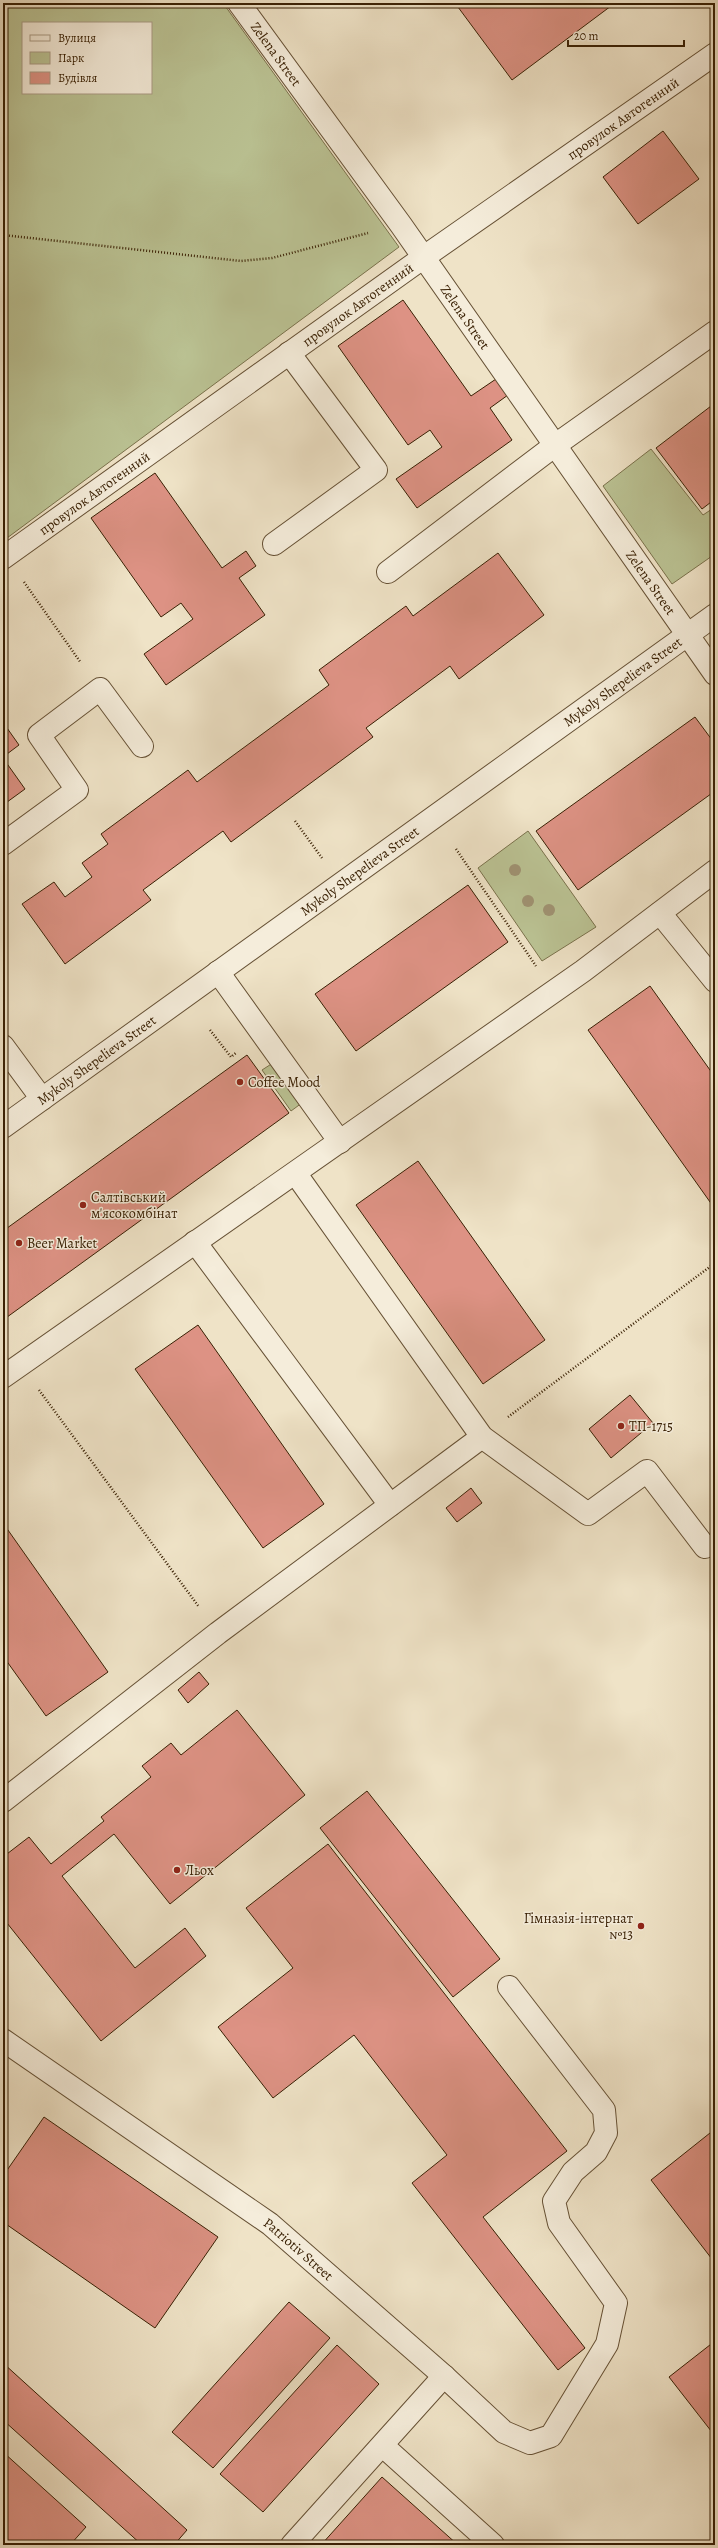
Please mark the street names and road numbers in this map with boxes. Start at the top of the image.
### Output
street label: Zelena Street [246,18,306,90]
street label: провулок Автогенний [563,73,683,164]
street label: провулок Автогенний [299,259,417,351]
street label: Zelena Street [436,281,494,354]
street label: провулок Автогенний [35,447,154,539]
street label: Zelena Street [621,546,680,619]
street label: Mykoly Shepelieva Street [560,633,686,731]
street label: Mykoly Shepelieva Street [296,822,423,920]
street label: Mykoly Shepelieva Street [33,1011,160,1109]
street label: Patriotiv Street [260,2213,337,2285]

